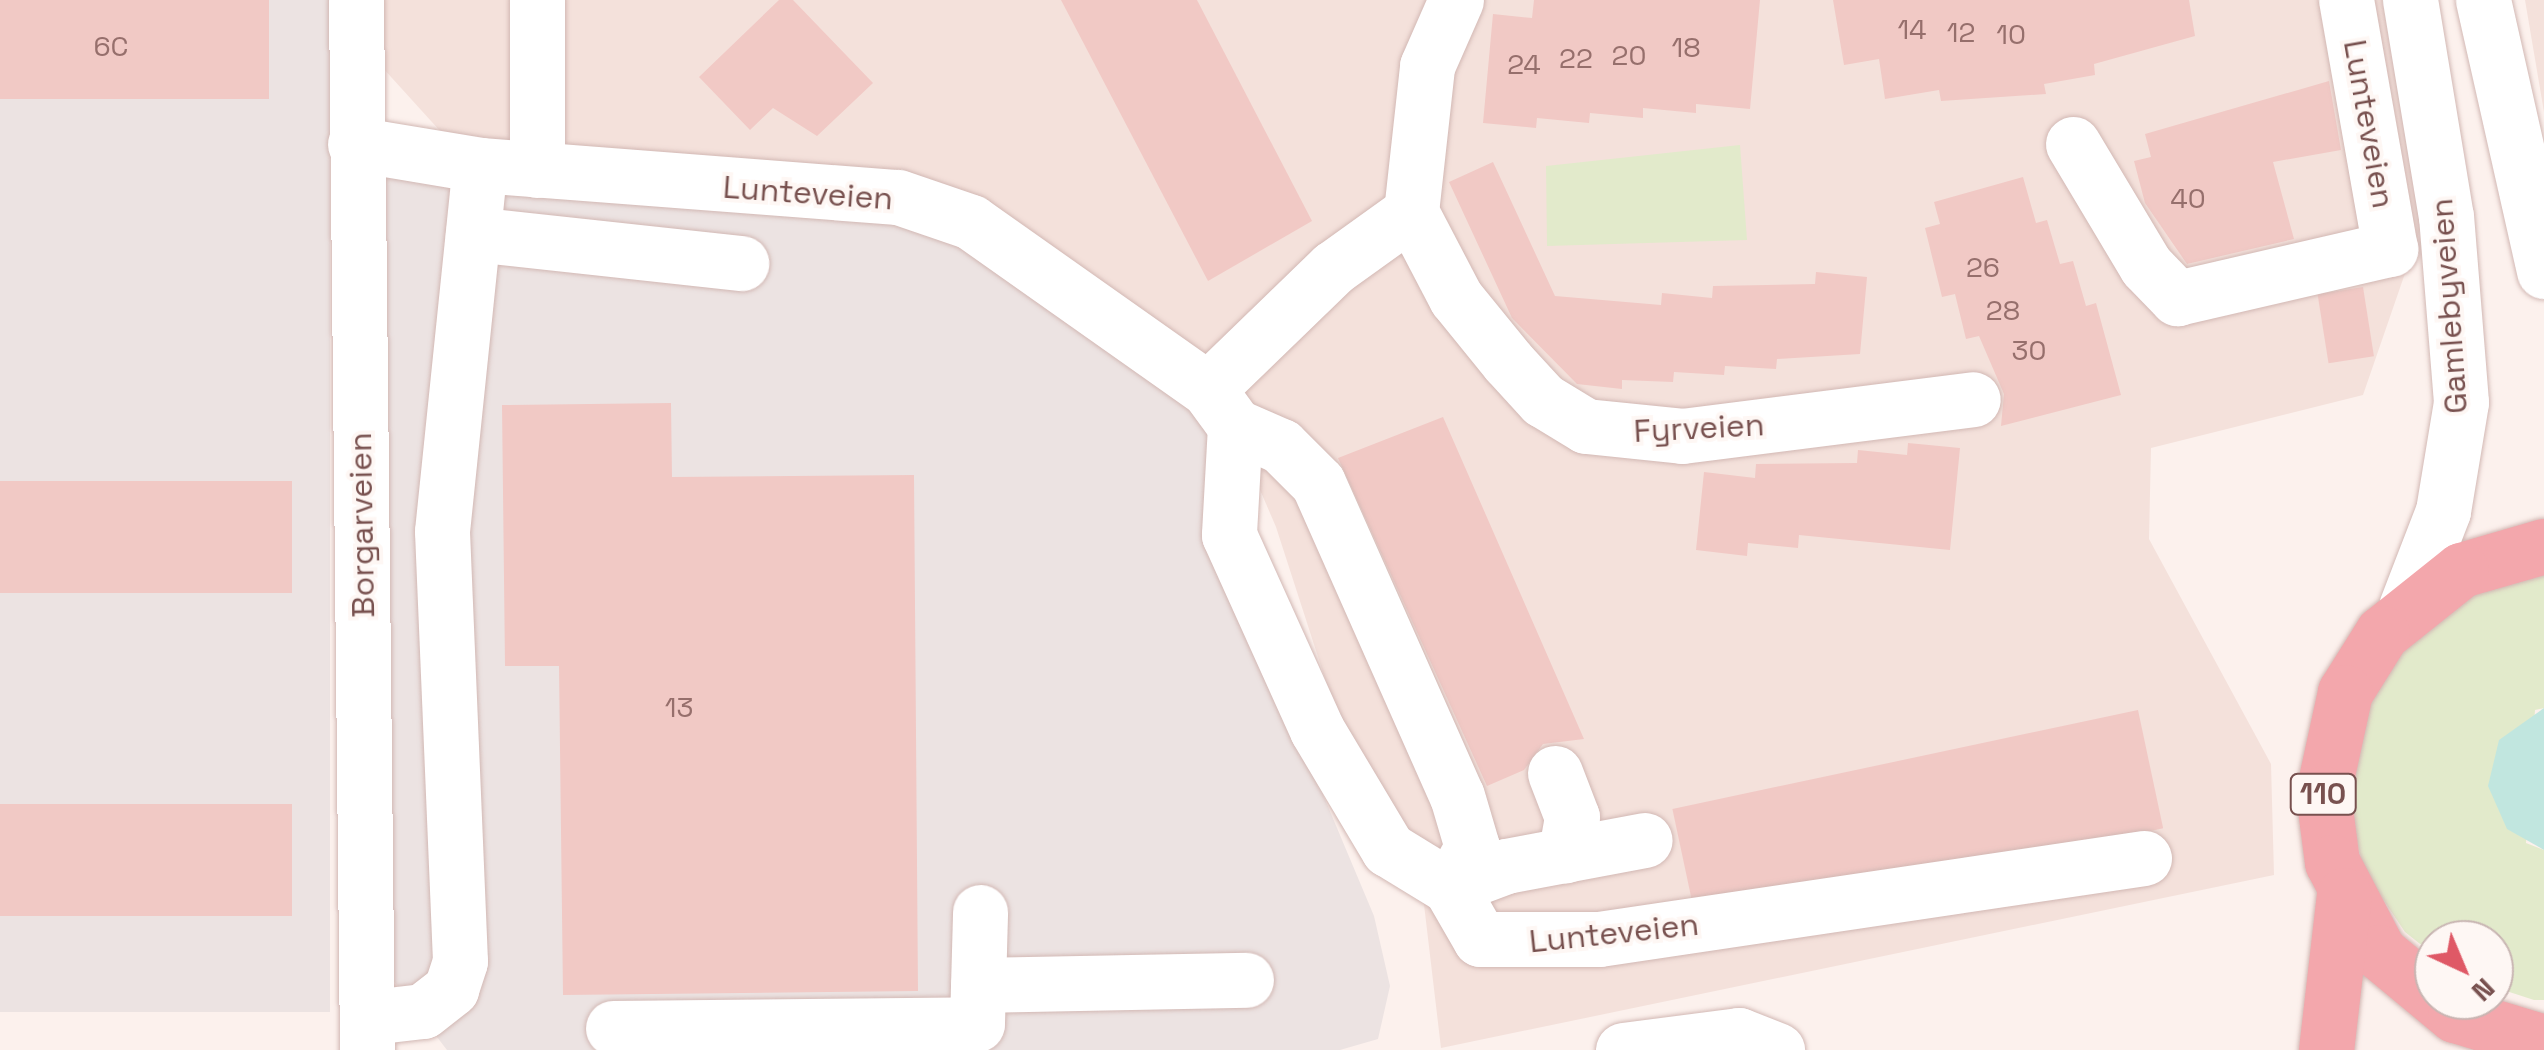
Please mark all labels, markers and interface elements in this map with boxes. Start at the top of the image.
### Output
house number: 14 [1897,12,1927,46]
house number: 12 [1947,15,1975,49]
house number: 10 [1996,17,2026,51]
house number: 6C [93,29,129,63]
house number: 18 [1671,30,1701,64]
street label: Lunteveien [2335,37,2403,211]
house number: 20 [1612,38,1646,72]
house number: 22 [1559,41,1593,75]
house number: 24 [1507,47,1541,81]
street label: Lunteveien [722,168,894,218]
house number: 40 [2170,181,2206,215]
street label: Gamlebyveien [2422,197,2476,415]
house number: 26 [1966,250,2000,284]
house number: 28 [1986,293,2020,327]
house number: 30 [2012,333,2046,367]
street label: Fyrveien [1633,405,1765,451]
street label: Borgarveien [341,432,383,618]
house number: 13 [665,690,693,724]
road number: 110 [2288,769,2358,819]
street label: Lunteveien [1527,905,1701,961]
north arrow [2414,920,2514,1020]
text: N [2464,971,2503,1010]

